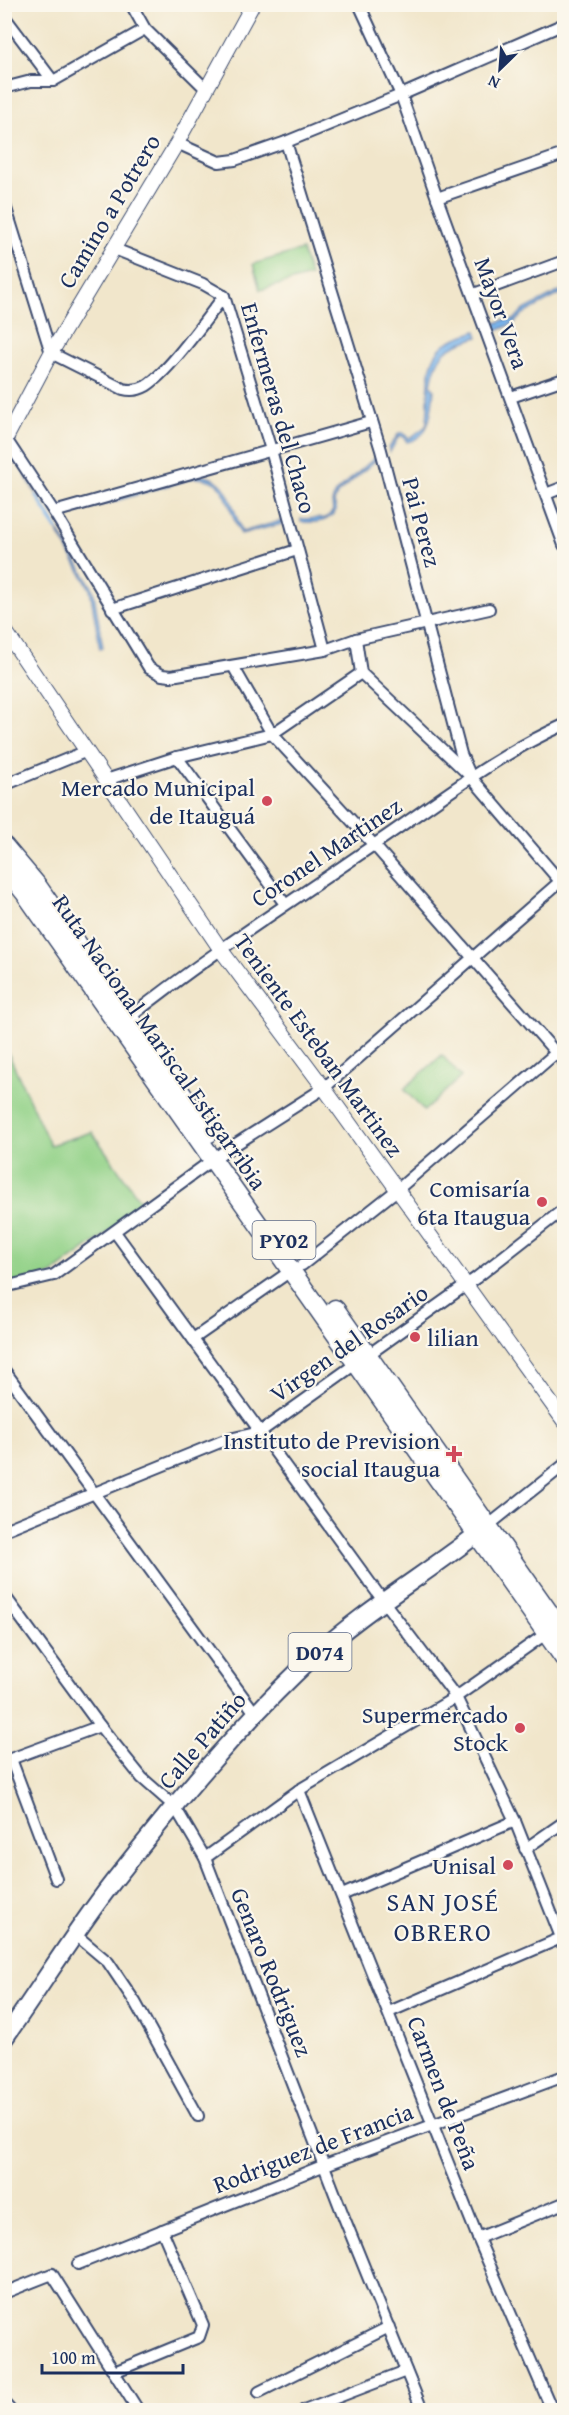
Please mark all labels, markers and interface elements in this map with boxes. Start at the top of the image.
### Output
north arrow [470,39,530,99]
text: N [483,69,504,96]
street label: Camino a Potrero [49,127,169,295]
street label: Mayor Vera [466,252,539,374]
street label: Enfermeras del Chaco [232,298,326,518]
street label: Pai Perez [393,473,451,571]
place label: Mercado Municipal de Itauguá [61,770,256,833]
street label: Coronel Martinez [244,789,408,915]
marker: Mercado Municipal de Itauguá [260,794,274,808]
street label: Ruta Nacional Mariscal Estigarribia [44,887,276,1197]
street label: Teniente Esteban Martinez [226,926,412,1164]
place label: Comisaría 6ta Itaugua [417,1171,531,1234]
marker: Comisaría 6ta Itaugua [535,1195,549,1209]
road number: PY02 [252,1221,316,1259]
street label: Virgen del Rosario [263,1275,435,1411]
place label: lilian [427,1320,479,1355]
marker: lilian [408,1330,422,1344]
place label: Instituto de Prevision social Itaugua [223,1423,441,1486]
marker: Instituto de Prevision social Itaugua [445,1445,463,1463]
road number: D074 [288,1633,352,1671]
street label: Calle Patiño [150,1683,254,1797]
place label: Supermercado Stock [362,1697,509,1760]
marker: Supermercado Stock [513,1721,527,1735]
place label: Unisal [432,1848,496,1883]
marker: Unisal [501,1858,515,1872]
street label: Genaro Rodriguez [222,1882,322,2062]
district label: SAN JOSÉ OBRERO [386,1882,500,1951]
street label: Carmen de Peña [399,2011,490,2176]
street label: Rodriguez de Francia [208,2093,419,2202]
scale bar [42,2337,183,2375]
text: 100 m [51,2344,96,2371]

